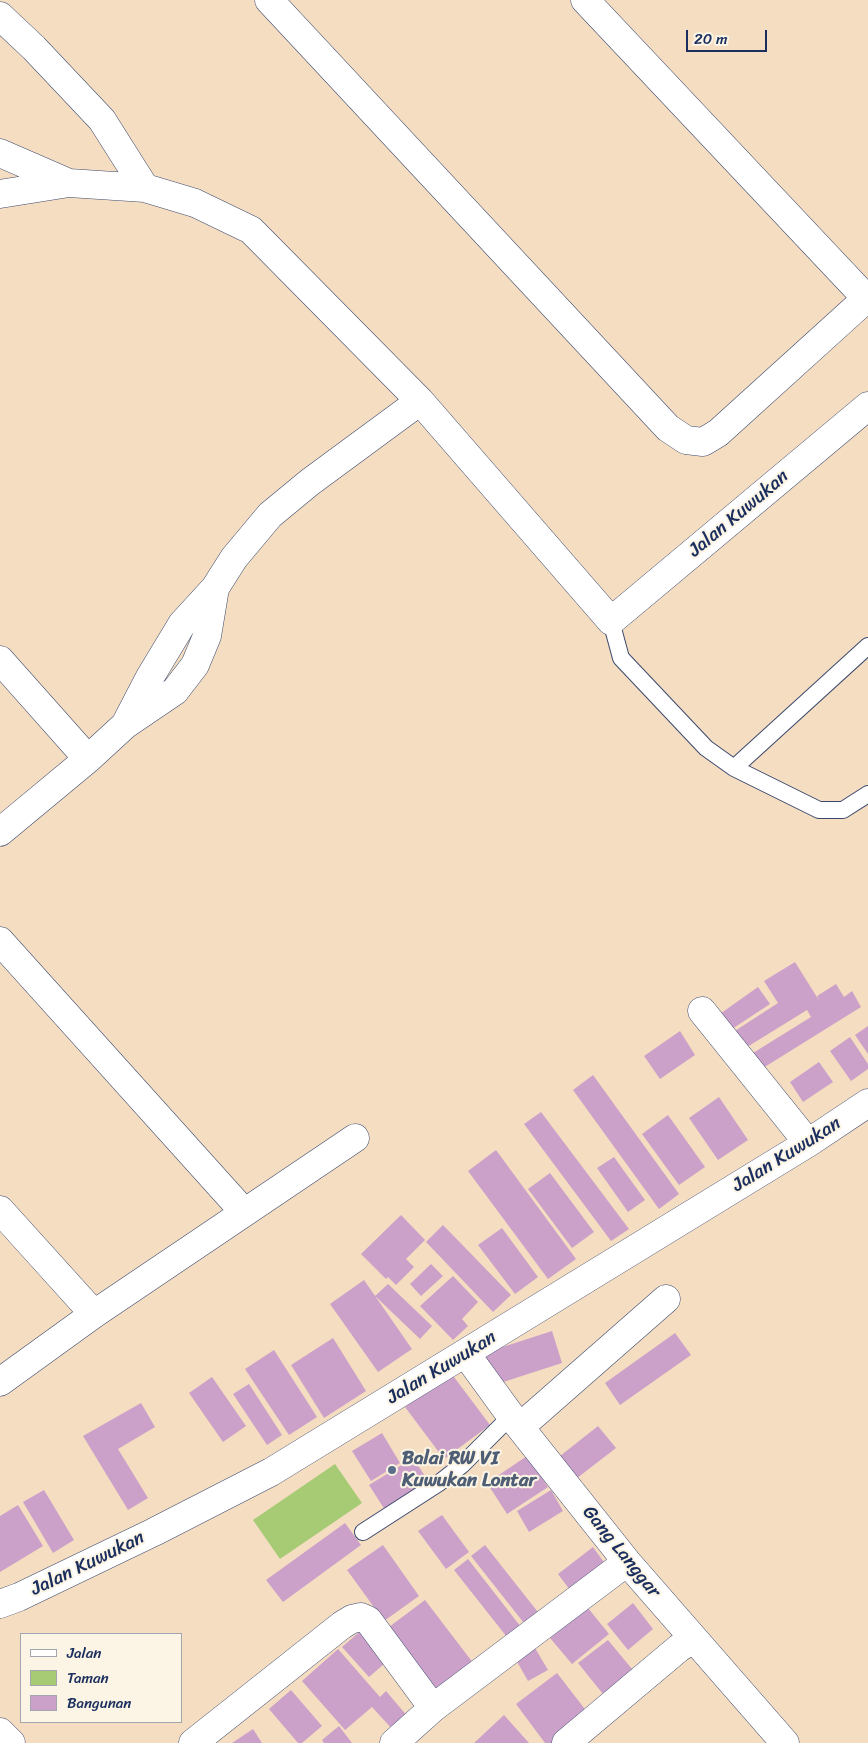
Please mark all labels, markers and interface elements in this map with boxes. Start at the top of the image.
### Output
scale bar [688,20,769,52]
text: 20 m [694,26,728,52]
street label: Jalan Kuwukan [684,466,794,562]
street label: Jalan Kuwukan [729,1113,845,1197]
street label: Jalan Kuwukan [383,1326,501,1410]
place label: Balai RW VI Kuwukan Lontar [402,1448,536,1492]
marker: Balai RW VI Kuwukan Lontar [386,1464,398,1476]
street label: Gang Langgar [577,1502,665,1602]
street label: Jalan Kuwukan [27,1527,149,1601]
legend [20,1633,182,1723]
text: Jalan [67,1640,101,1666]
text: Taman [67,1665,109,1691]
text: Bangunan [67,1690,131,1716]

